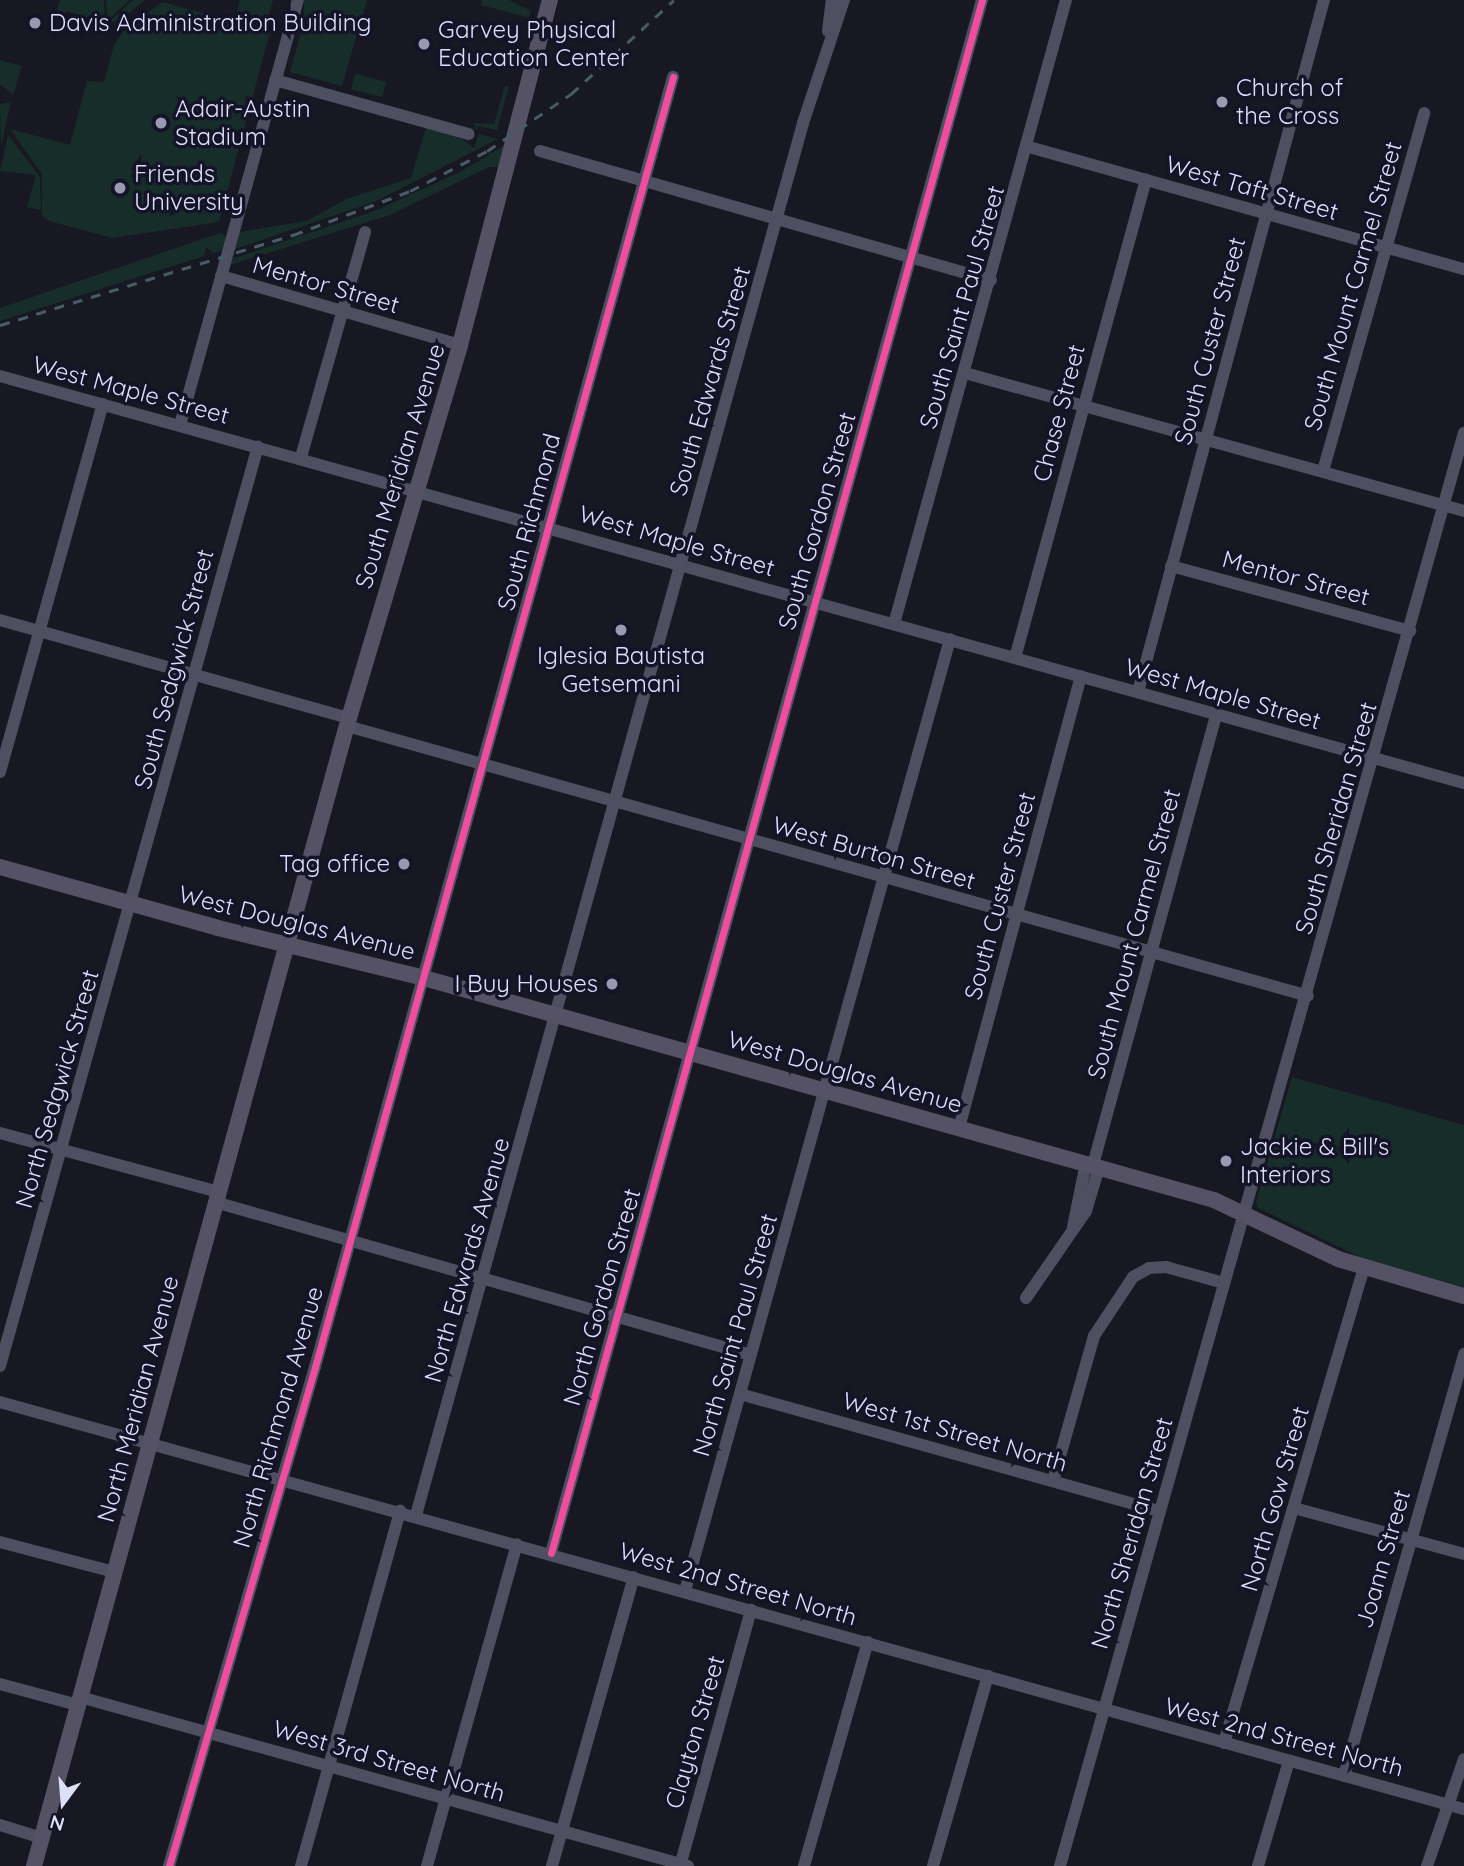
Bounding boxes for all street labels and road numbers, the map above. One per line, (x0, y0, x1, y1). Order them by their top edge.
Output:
street label: South Mount Carmel Street (1298, 138, 1408, 434)
street label: West Taft Street (1162, 150, 1342, 226)
street label: South Saint Paul Street (913, 182, 1011, 432)
street label: South Custer Street (1168, 234, 1252, 448)
street label: Mentor Street (249, 250, 403, 320)
street label: South Edwards Street (663, 263, 757, 499)
street label: South Meridian Avenue (349, 340, 451, 592)
street label: Chase Street (1027, 341, 1091, 485)
street label: West Maple Street (30, 350, 232, 430)
street label: South Gordon Street (772, 409, 862, 633)
street label: South Richmond (492, 430, 566, 614)
street label: West Maple Street (576, 499, 778, 583)
street label: Mentor Street (1219, 545, 1373, 611)
street label: South Sedgwick Street (128, 546, 220, 792)
street label: West Maple Street (1122, 652, 1324, 736)
street label: South Sheridan Street (1289, 699, 1383, 937)
street label: South Mount Carmel Street (1081, 786, 1187, 1082)
street label: South Custer Street (958, 789, 1042, 1003)
street label: West Burton Street (769, 810, 979, 896)
street label: West Douglas Avenue (176, 880, 418, 966)
street label: North Sedgwick Street (9, 966, 105, 1212)
street label: West Douglas Avenue (724, 1025, 966, 1119)
street label: North Edwards Avenue (418, 1134, 516, 1386)
street label: North Gordon Street (557, 1185, 647, 1409)
street label: North Saint Paul Street (687, 1210, 783, 1460)
street label: North Meridian Avenue (91, 1273, 185, 1525)
street label: North Richmond Avenue (227, 1283, 329, 1551)
street label: West 1st Street North (839, 1386, 1071, 1478)
street label: North Gow Street (1235, 1403, 1315, 1595)
street label: North Sheridan Street (1085, 1414, 1179, 1652)
street label: Joann Street (1349, 1486, 1417, 1632)
street label: West 2nd Street North (616, 1536, 860, 1632)
street label: Clayton Street (659, 1652, 731, 1812)
street label: West 2nd Street North (1162, 1691, 1406, 1783)
street label: West 3rd Street North (270, 1714, 508, 1808)

